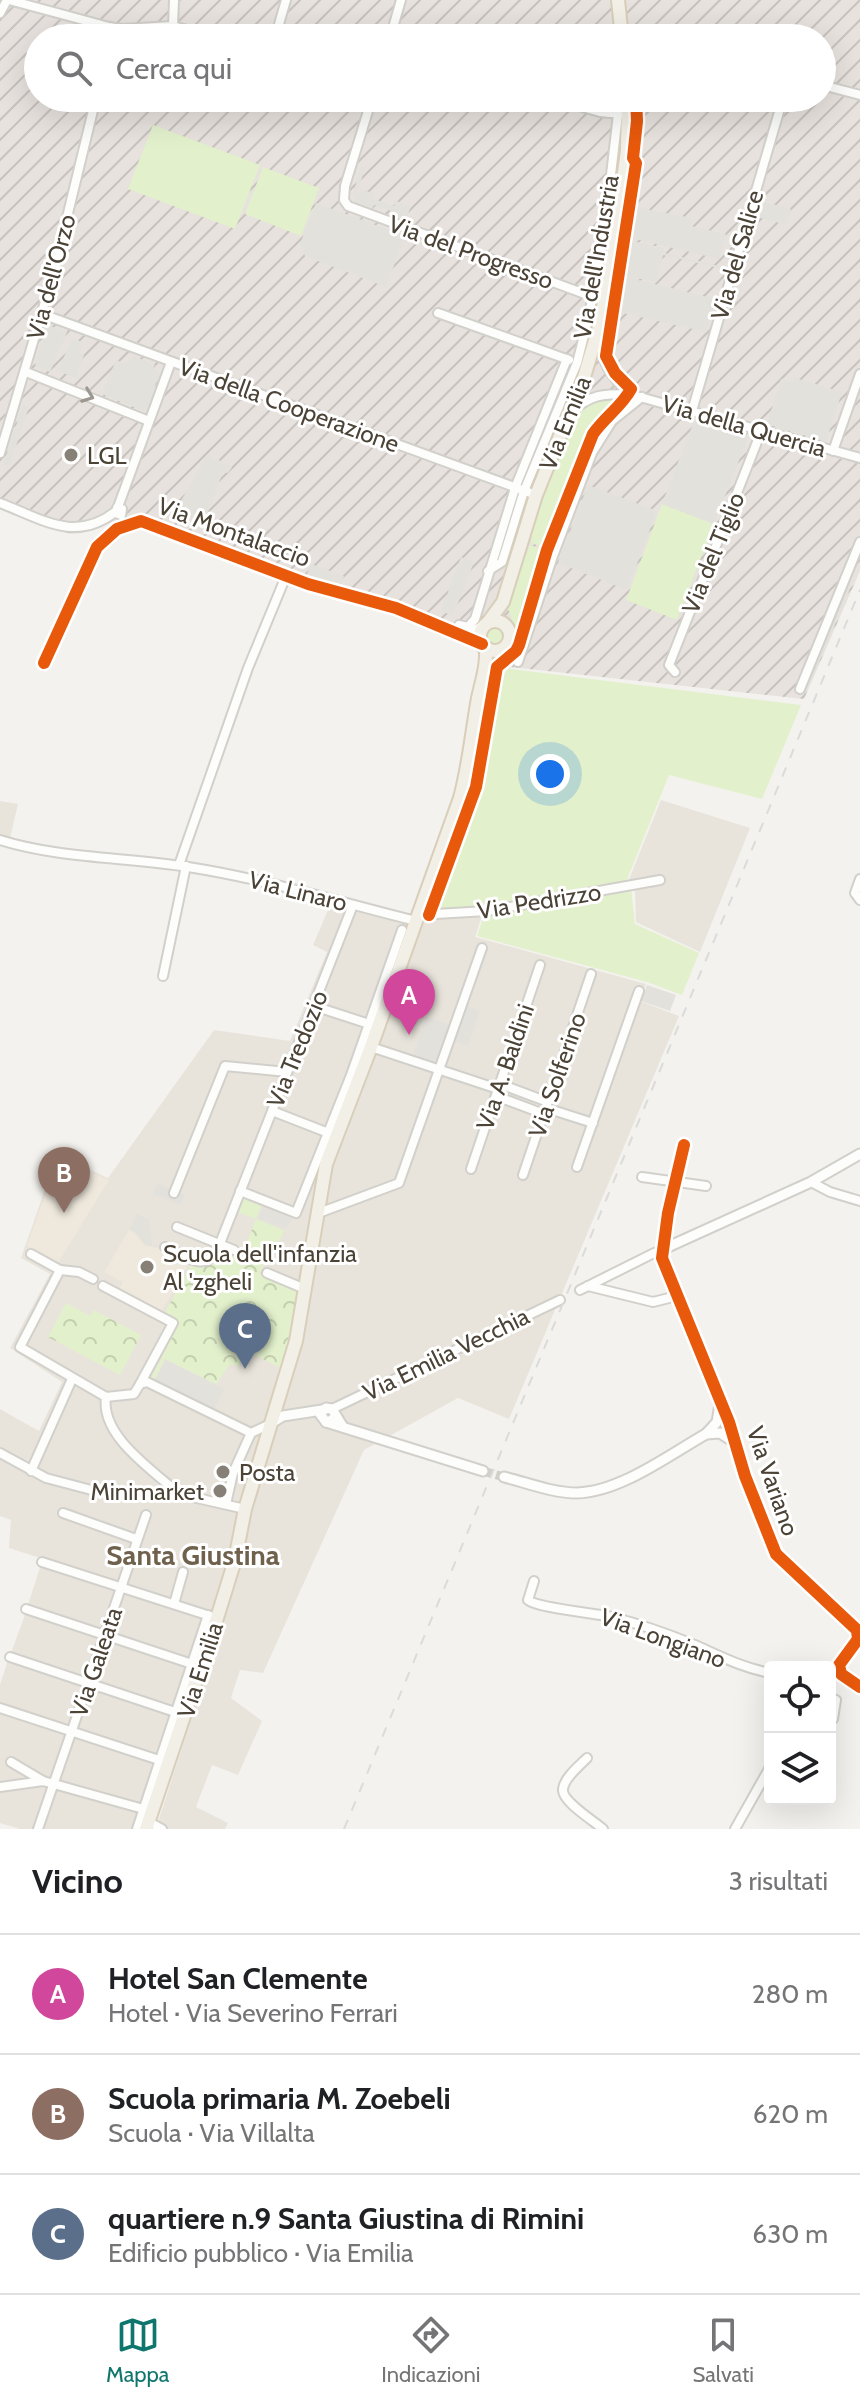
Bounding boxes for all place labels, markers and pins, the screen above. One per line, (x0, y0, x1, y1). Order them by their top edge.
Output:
place label: LGL (87, 441, 127, 470)
marker: LGL (62, 446, 80, 464)
pin: A (383, 969, 435, 1035)
pin: B (38, 1147, 90, 1213)
place label: Scuola dell'infanzia Al 'zgheli (163, 1239, 357, 1296)
marker: Scuola dell'infanzia Al 'zgheli (138, 1258, 156, 1276)
pin: C (219, 1303, 271, 1369)
place label: Posta (239, 1458, 296, 1487)
marker: Posta (214, 1463, 232, 1481)
place label: Minimarket (90, 1477, 204, 1506)
marker: Minimarket (211, 1482, 229, 1500)

